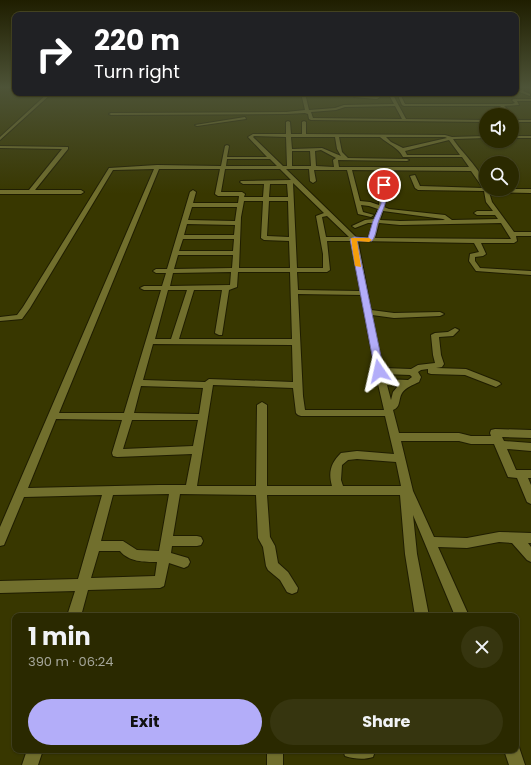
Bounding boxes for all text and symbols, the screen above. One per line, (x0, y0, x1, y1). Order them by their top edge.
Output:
text: 220 m (94, 21, 180, 60)
icon: right (28, 28, 80, 80)
text: Turn right (94, 59, 180, 84)
map controls (479, 108, 519, 196)
button: sound (479, 108, 519, 148)
button: search (479, 156, 519, 196)
pin (367, 168, 401, 202)
icon: arrive (373, 174, 395, 196)
position arrow (358, 350, 400, 392)
text: 1 min (28, 620, 91, 653)
button: close (461, 626, 503, 668)
text: 390 m · 06:24 (28, 652, 113, 671)
button: Exit (28, 699, 262, 745)
button: Share (270, 699, 503, 745)

